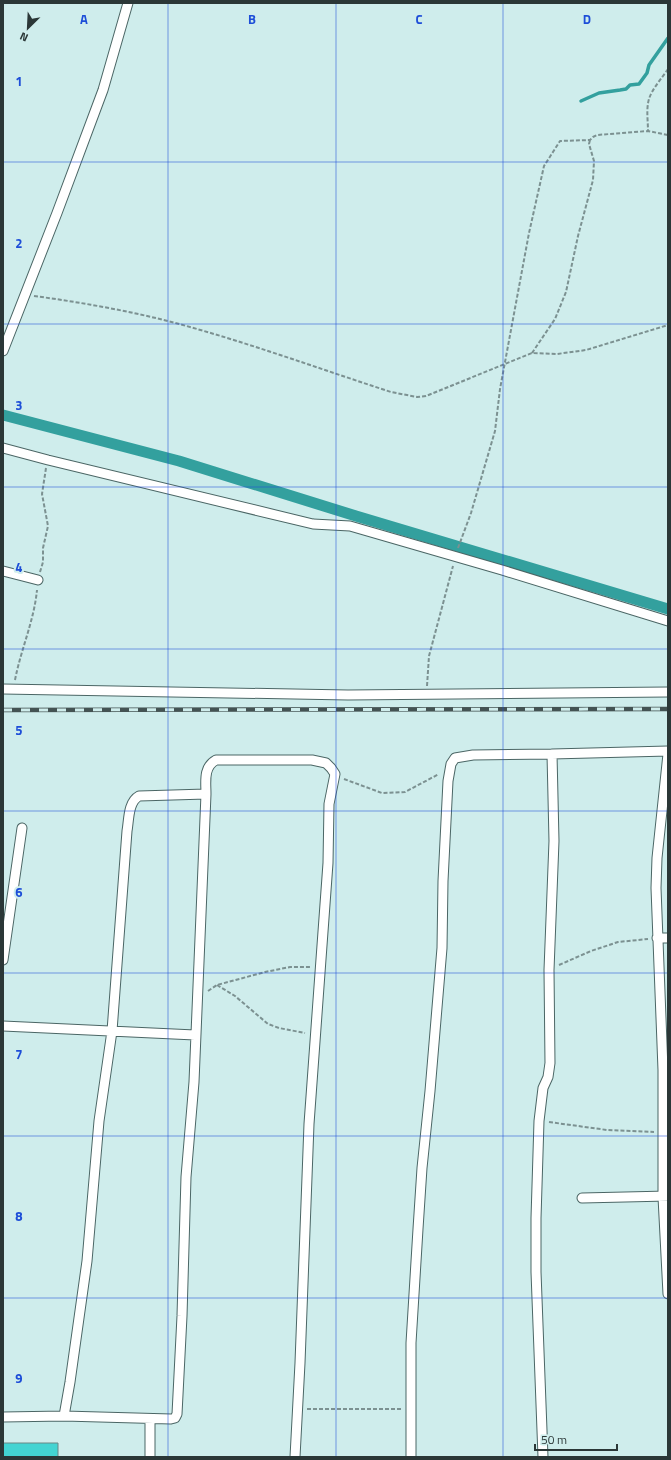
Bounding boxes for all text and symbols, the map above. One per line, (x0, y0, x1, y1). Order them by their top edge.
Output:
north arrow (8, 8, 48, 48)
text: A (80, 9, 88, 29)
text: B (248, 9, 256, 29)
text: C (415, 9, 423, 29)
text: D (583, 9, 591, 29)
text: N (17, 28, 31, 46)
text: 1 (15, 71, 23, 91)
text: 2 (15, 233, 23, 253)
text: 3 (15, 395, 23, 415)
text: 4 (15, 557, 23, 577)
text: 5 (15, 720, 23, 740)
text: 6 (15, 882, 23, 902)
text: 7 (15, 1044, 23, 1064)
text: 8 (15, 1206, 23, 1226)
text: 9 (15, 1368, 23, 1388)
scale bar (535, 1426, 617, 1452)
text: 50 m (541, 1430, 567, 1449)

